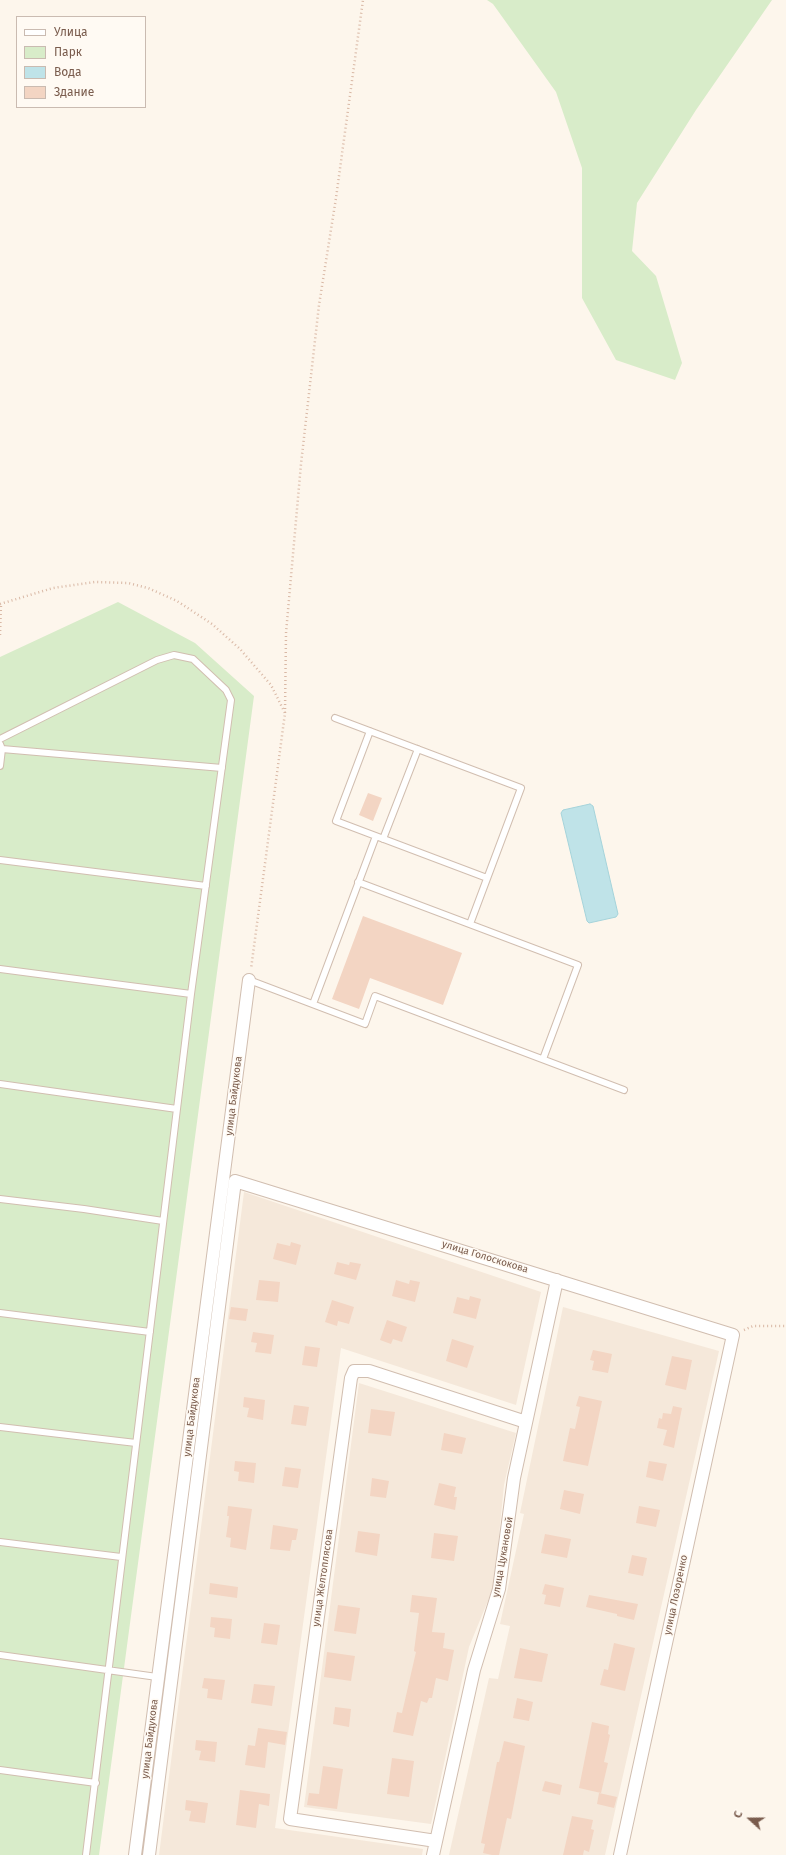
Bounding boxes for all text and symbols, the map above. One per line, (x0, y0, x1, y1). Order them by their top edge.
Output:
legend (16, 16, 146, 108)
text: Улица (54, 25, 88, 39)
text: Парк (54, 45, 82, 59)
text: Вода (54, 65, 81, 79)
text: Здание (54, 85, 94, 99)
street label: улица Байдукова (223, 1055, 245, 1137)
street label: улица Голоскокова (440, 1238, 530, 1276)
street label: улица Байдукова (181, 1376, 203, 1458)
street label: улица Цукановой (490, 1516, 516, 1598)
street label: улица Желтоплясова (310, 1528, 336, 1628)
street label: улица Лозоренко (662, 1554, 690, 1636)
street label: улица Байдукова (139, 1698, 161, 1780)
north arrow (730, 1799, 770, 1839)
text: С (731, 1809, 746, 1820)

